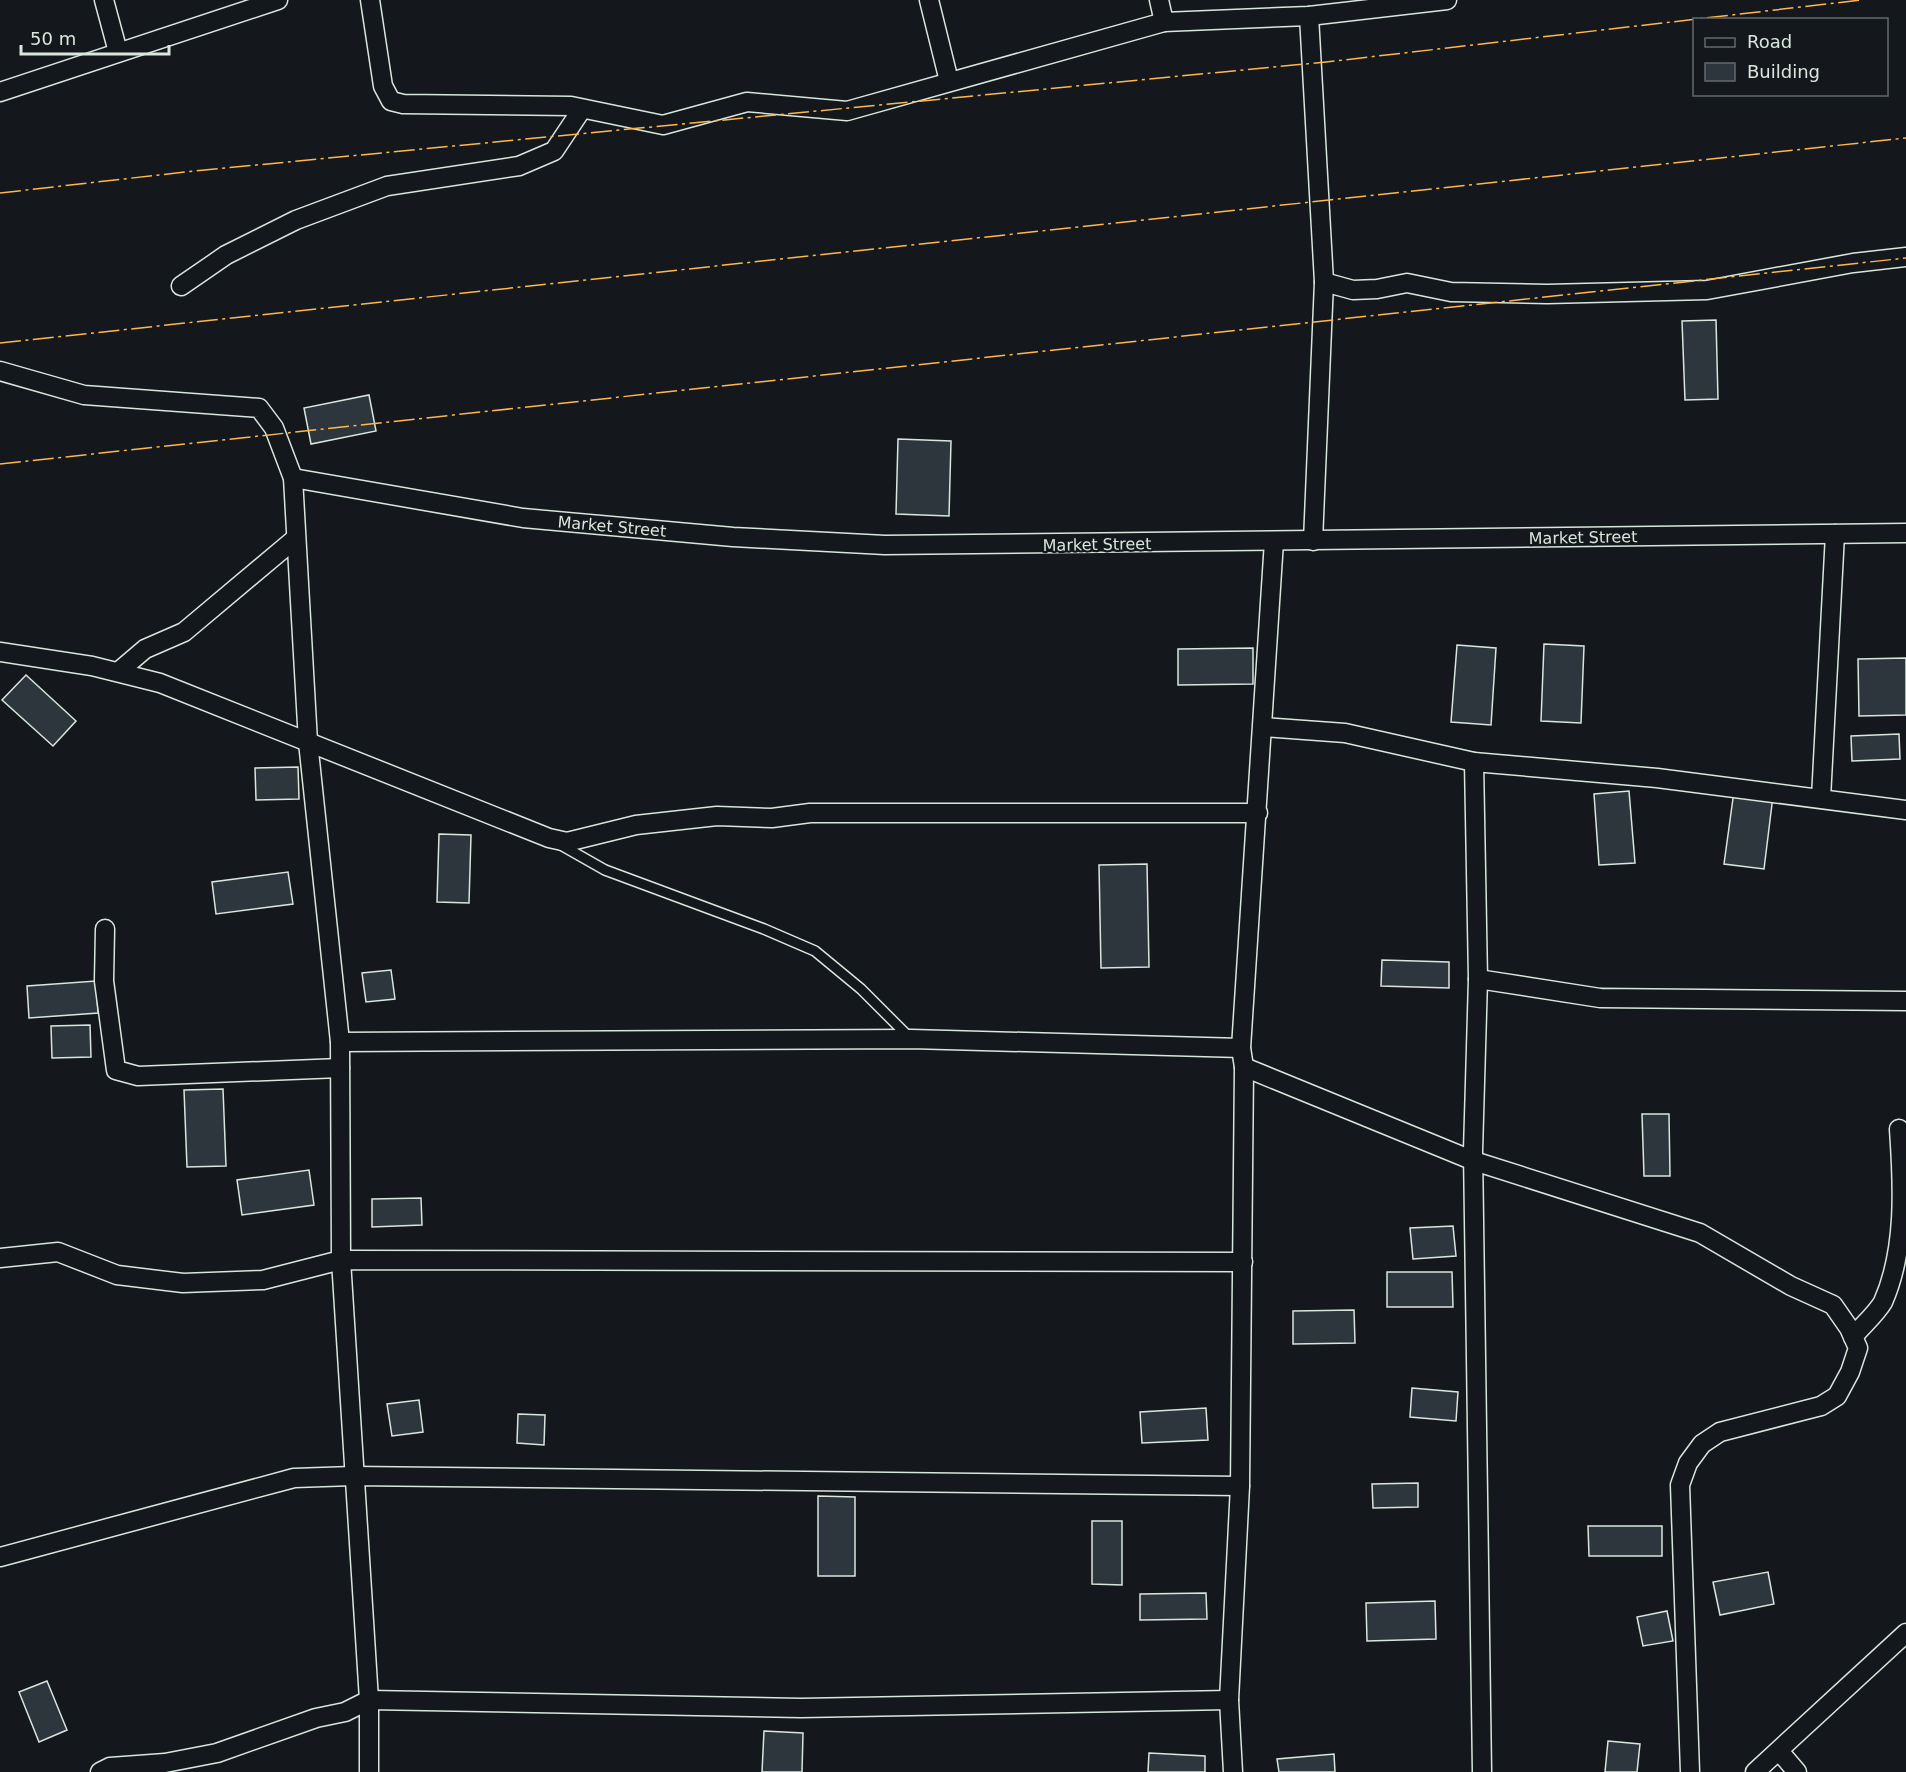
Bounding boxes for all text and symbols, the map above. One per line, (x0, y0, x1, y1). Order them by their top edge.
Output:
scale bar (21, 18, 170, 56)
legend (1693, 18, 1888, 96)
text: 50 m (30, 28, 76, 49)
text: Road (1747, 31, 1792, 52)
text: Building (1747, 61, 1820, 82)
street label: Market Street (557, 512, 667, 541)
street label: Market Street (1528, 527, 1638, 548)
street label: Market Street (1042, 534, 1152, 555)

